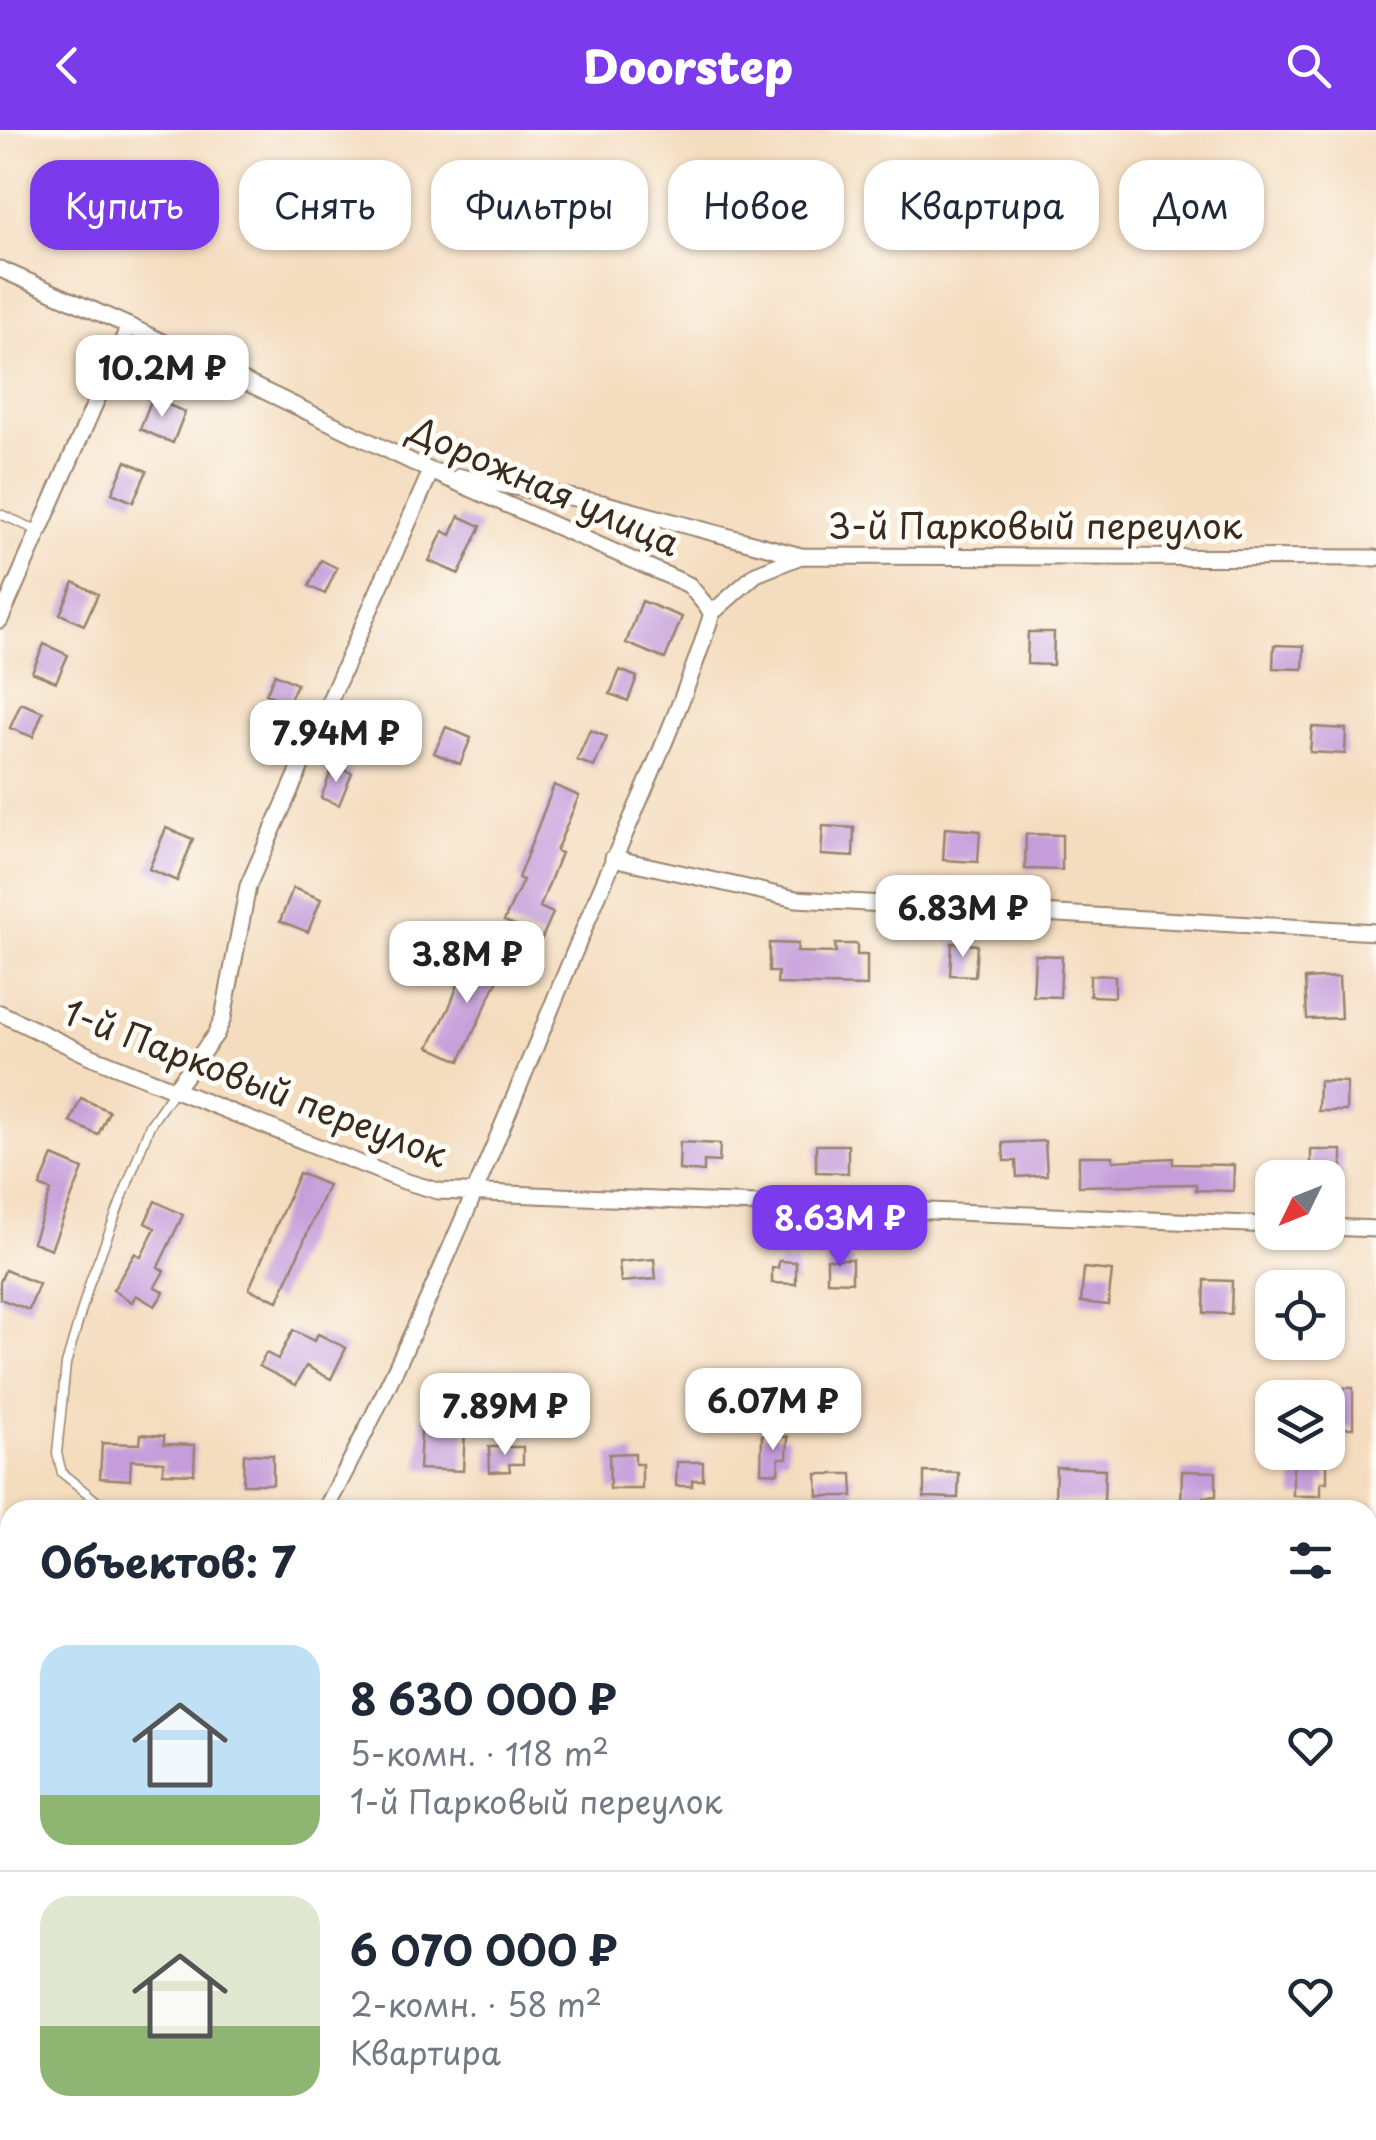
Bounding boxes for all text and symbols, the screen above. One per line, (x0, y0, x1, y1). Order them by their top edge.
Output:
text: Doorstep (583, 31, 793, 99)
icon: back (40, 38, 95, 93)
icon: search (1281, 38, 1336, 93)
chip: Купить (30, 160, 219, 250)
chip: Снять (239, 160, 411, 250)
chip: Фильтры (431, 160, 648, 250)
chip: Новое (668, 160, 844, 250)
chip: Квартира (864, 160, 1099, 250)
chip: Дом (1119, 160, 1264, 250)
pin: 10.2M ₽ (70, 335, 254, 420)
text: 10.2M ₽ (98, 343, 226, 391)
street label: Дорожная улица (400, 401, 689, 568)
street label: 3-й Парковый переулок (828, 498, 1243, 551)
pin: 7.94M ₽ (244, 700, 428, 785)
text: 7.94M ₽ (272, 708, 400, 756)
pin: 6.83M ₽ (871, 875, 1055, 960)
text: 6.83M ₽ (898, 883, 1028, 931)
pin: 3.8M ₽ (386, 921, 548, 1006)
text: 3.8M ₽ (411, 929, 523, 977)
street label: 1-й Парковый переулок (56, 984, 456, 1179)
north arrow (1255, 1160, 1345, 1250)
map controls (1255, 1160, 1345, 1470)
pin: 8.63M ₽ (748, 1185, 932, 1270)
text: 8.63M ₽ (774, 1193, 906, 1241)
button: locate (1255, 1270, 1345, 1360)
pin: 6.07M ₽ (681, 1368, 865, 1453)
pin: 7.89M ₽ (413, 1373, 597, 1458)
text: 6.07M ₽ (707, 1376, 839, 1424)
button: layers (1255, 1380, 1345, 1470)
text: 7.89M ₽ (442, 1381, 568, 1429)
text: Объектов: 7 (40, 1529, 296, 1592)
icon: filters (1283, 1533, 1338, 1588)
text: 8 630 000 ₽ (350, 1666, 617, 1729)
icon: home (120, 1685, 240, 1805)
icon: heart (1283, 1718, 1338, 1773)
text: 5-комн. · 118 m² (350, 1729, 609, 1777)
text: 1-й Парковый переулок (350, 1777, 722, 1825)
text: 6 070 000 ₽ (350, 1917, 617, 1980)
icon: home (120, 1936, 240, 2056)
icon: heart (1283, 1969, 1338, 2024)
text: 2-комн. · 58 m² (350, 1980, 602, 2028)
text: Квартира (350, 2028, 501, 2076)

